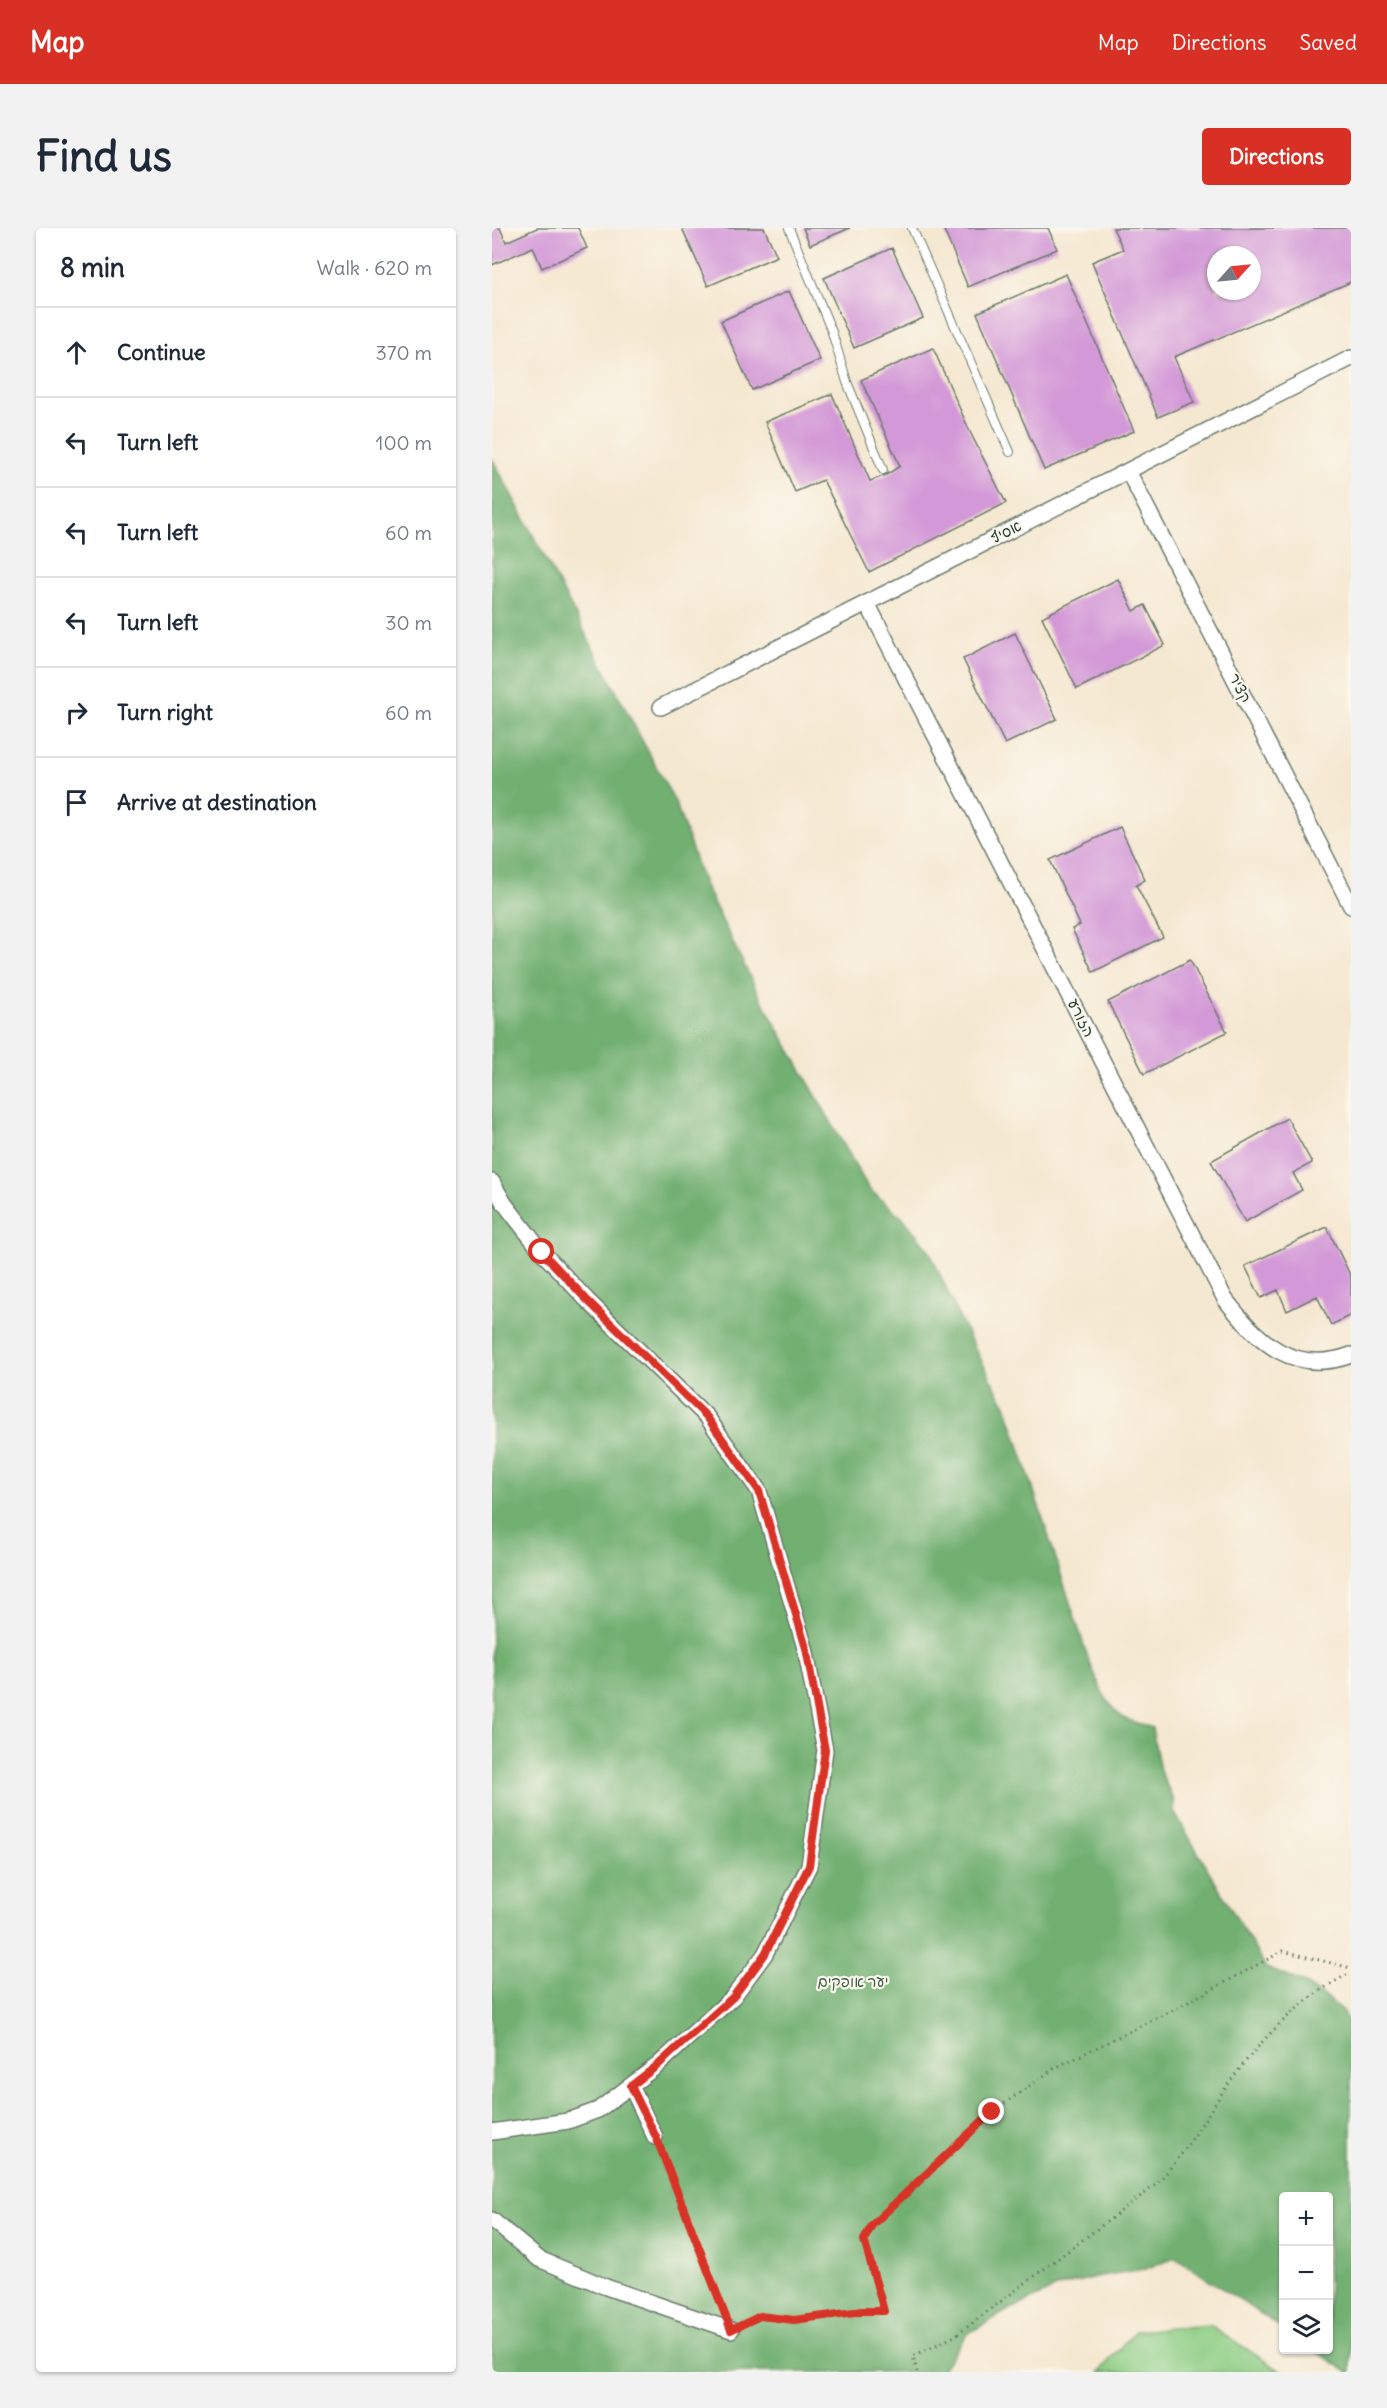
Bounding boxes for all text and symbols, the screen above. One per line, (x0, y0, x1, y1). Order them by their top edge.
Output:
text: Map (30, 24, 84, 60)
text: Map (1098, 29, 1139, 56)
text: Directions (1172, 29, 1266, 56)
text: Saved (1299, 29, 1357, 56)
button: Directions (1202, 128, 1351, 185)
text: Find us (36, 130, 172, 182)
north arrow (1207, 246, 1261, 300)
text: 8 min (60, 251, 125, 284)
text: Walk · 620 m (316, 255, 432, 280)
icon: ahead (60, 336, 93, 369)
text: Continue (117, 338, 206, 366)
text: 370 m (375, 340, 432, 365)
icon: left (60, 426, 93, 459)
text: Turn left (117, 428, 198, 456)
text: 100 m (375, 430, 432, 455)
icon: left (60, 516, 93, 549)
street label: אסיף (987, 516, 1025, 547)
text: Turn left (117, 518, 198, 546)
text: 60 m (385, 520, 432, 545)
icon: left (60, 606, 93, 639)
text: Turn left (117, 608, 198, 636)
text: 30 m (385, 610, 432, 635)
street label: קציר (1224, 670, 1256, 706)
icon: right (60, 696, 93, 729)
text: Turn right (117, 698, 213, 726)
text: 60 m (385, 700, 432, 725)
icon: arrive (60, 786, 93, 819)
text: Arrive at destination (117, 788, 317, 816)
street label: הזורע (1064, 996, 1099, 1040)
route start (528, 1238, 554, 1264)
park label: יער אופקים (818, 1972, 888, 1991)
route end (978, 2098, 1004, 2124)
map controls (1279, 2192, 1333, 2354)
button: + (1279, 2192, 1333, 2246)
button: − (1279, 2246, 1333, 2300)
button: layers (1279, 2300, 1333, 2354)

